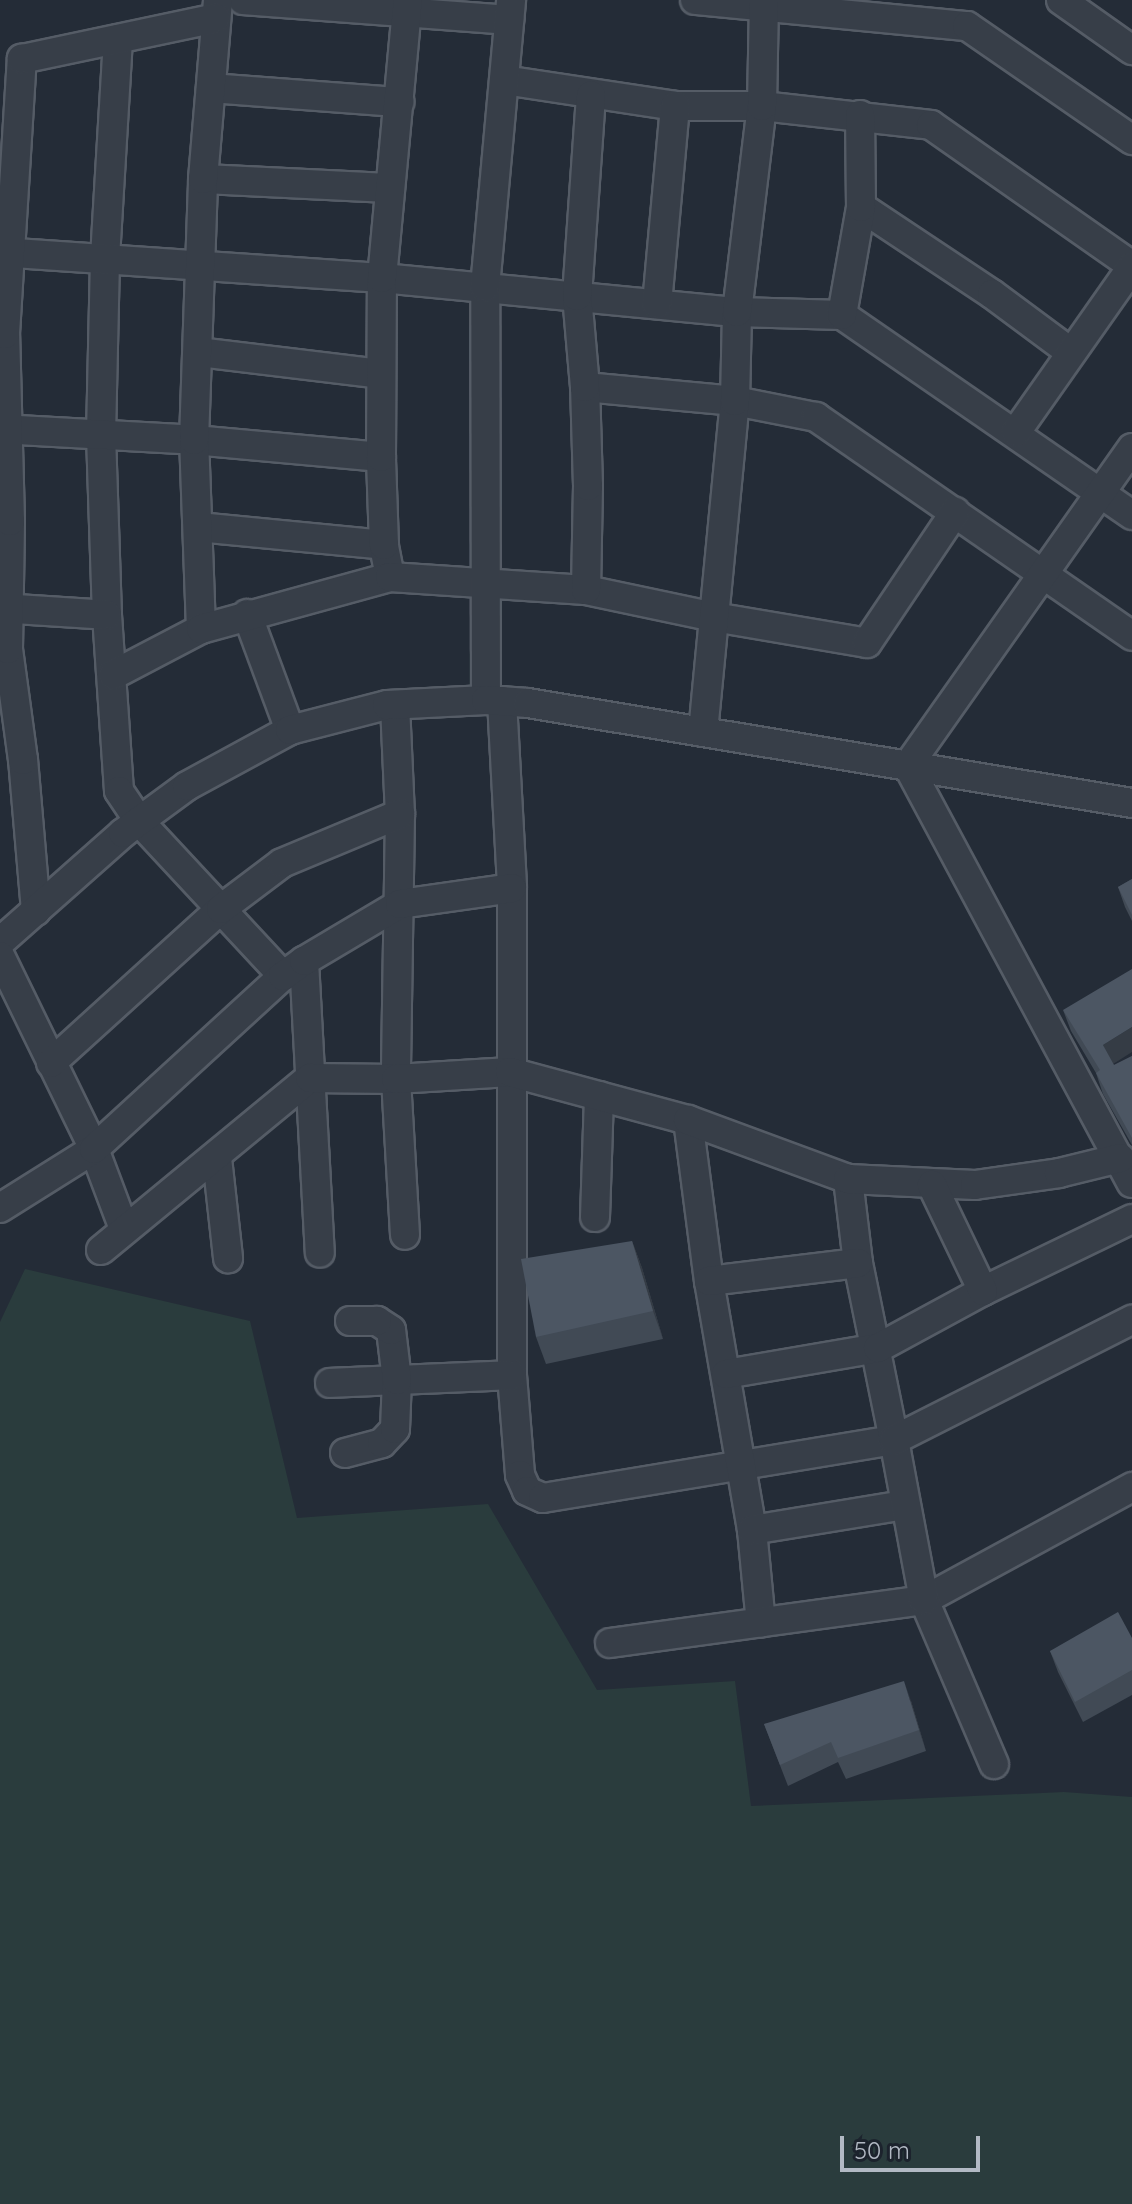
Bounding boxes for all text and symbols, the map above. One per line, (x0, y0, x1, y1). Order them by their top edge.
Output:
scale bar (844, 2120, 984, 2170)
text: 50 m (854, 2135, 910, 2165)

